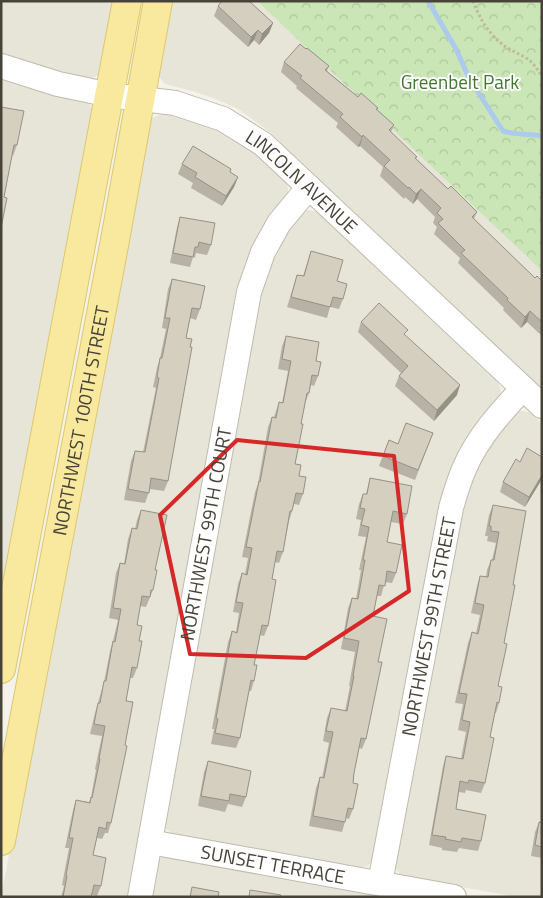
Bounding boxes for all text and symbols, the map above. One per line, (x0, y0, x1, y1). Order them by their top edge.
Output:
park label: Greenbelt Park (401, 67, 519, 96)
street label: LINCOLN AVENUE (240, 122, 365, 240)
street label: NORTHWEST 100TH STREET (44, 303, 116, 538)
street label: NORTHWEST 99TH COURT (171, 425, 238, 643)
street label: NORTHWEST 99TH STREET (393, 514, 463, 739)
street label: SUNSET TERRACE (199, 836, 348, 891)

